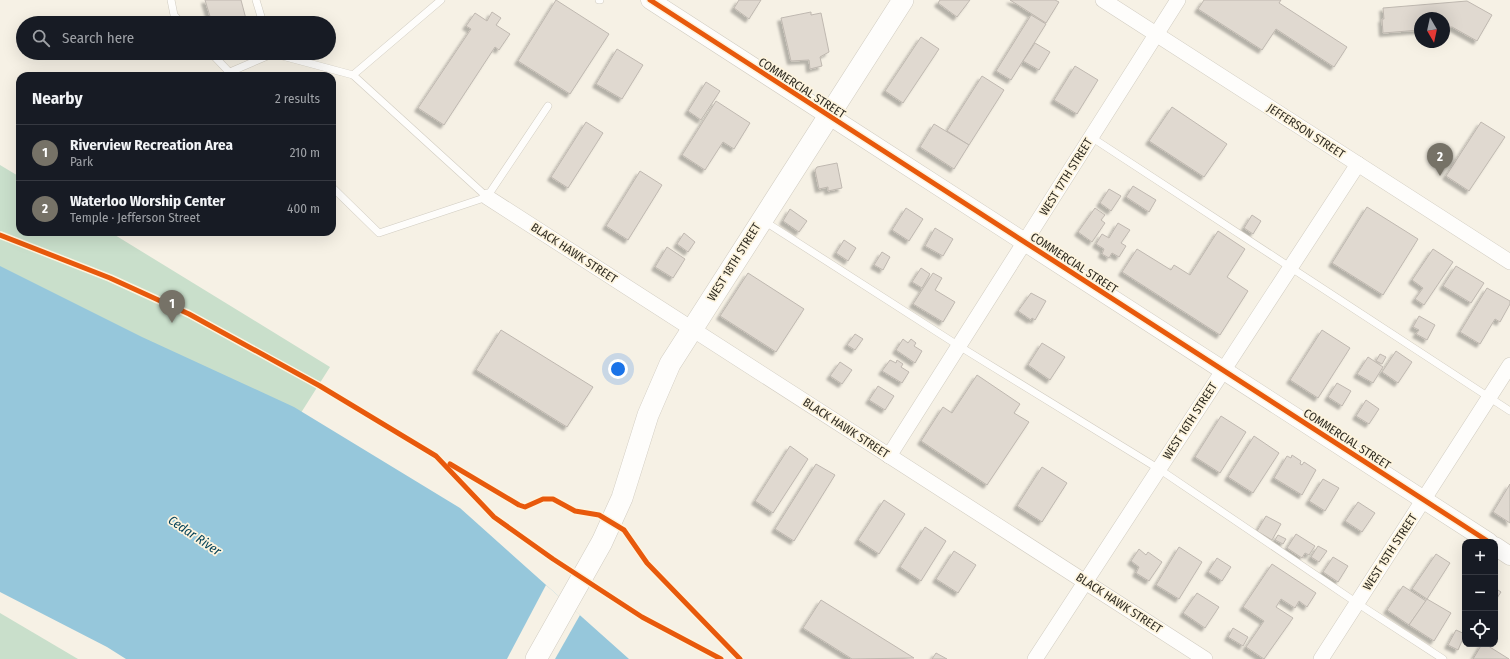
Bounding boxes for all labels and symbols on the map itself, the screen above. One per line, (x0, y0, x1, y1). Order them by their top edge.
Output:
north arrow (1414, 12, 1450, 48)
street label: COMMERCIAL STREET (756, 55, 848, 122)
street label: JEFFERSON STREET (1265, 101, 1348, 162)
street label: WEST 17TH STREET (1037, 135, 1096, 218)
pin: 2 (1427, 143, 1453, 176)
street label: BLACK HAWK STREET (528, 220, 620, 286)
street label: WEST 18TH STREET (704, 220, 764, 304)
street label: COMMERCIAL STREET (1028, 230, 1120, 297)
pin: 1 (159, 290, 185, 323)
your location (608, 359, 628, 379)
street label: WEST 16TH STREET (1160, 380, 1220, 462)
street label: BLACK HAWK STREET (800, 395, 892, 461)
street label: COMMERCIAL STREET (1301, 406, 1393, 473)
street label: WEST 15TH STREET (1360, 511, 1420, 593)
water label: Cedar River (166, 512, 224, 559)
street label: BLACK HAWK STREET (1073, 570, 1165, 636)

